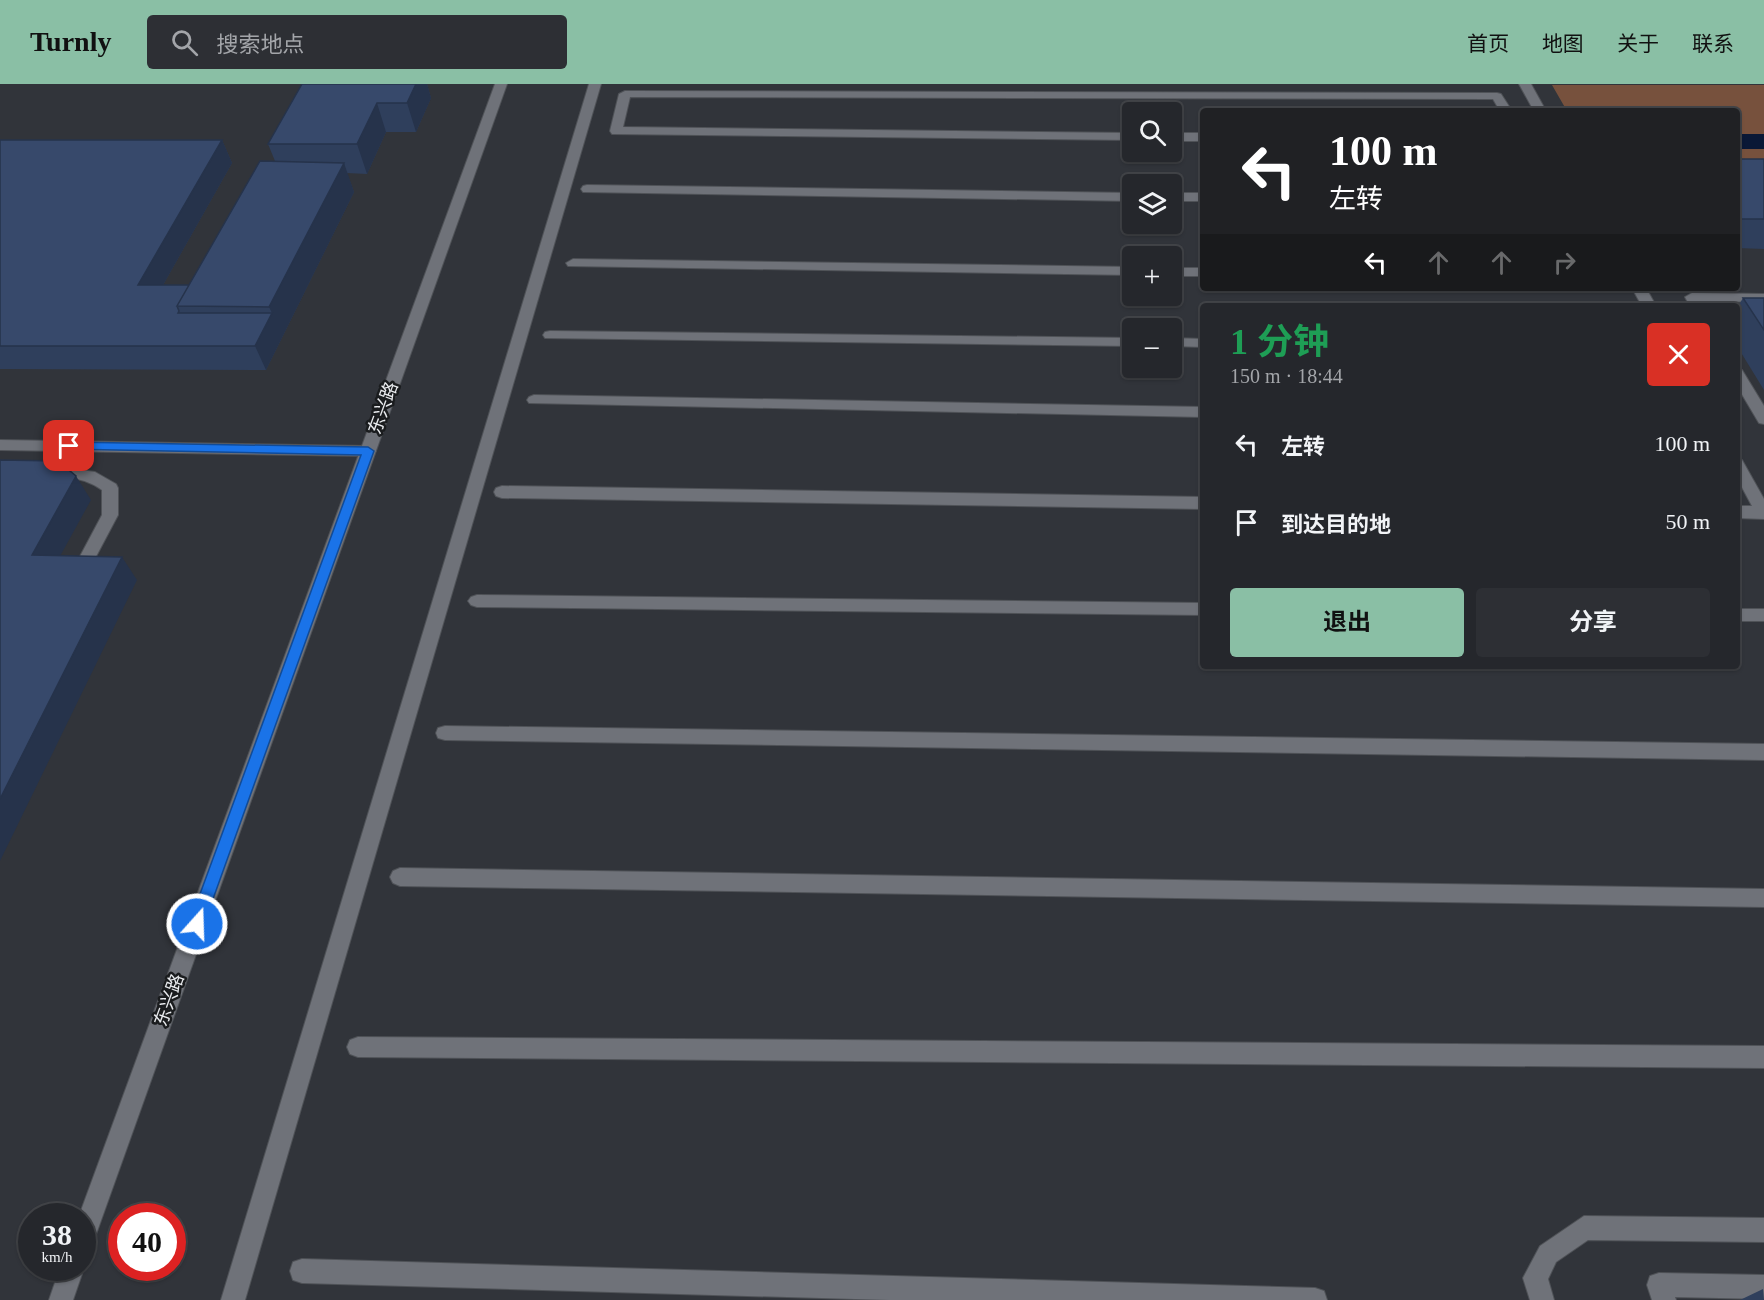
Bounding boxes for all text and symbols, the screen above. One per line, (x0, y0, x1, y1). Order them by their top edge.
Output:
search box (147, 15, 567, 69)
text: Turnly (30, 26, 111, 57)
icon: search (168, 26, 201, 59)
text: 搜索地点 (216, 32, 304, 57)
text: 首页 (1467, 32, 1509, 56)
text: 地图 (1542, 32, 1584, 56)
text: 关于 (1617, 32, 1659, 56)
text: 联系 (1692, 32, 1734, 56)
map controls (1122, 102, 1182, 378)
button: search (1122, 102, 1182, 162)
text: 100 m (1329, 128, 1438, 174)
icon: left (1230, 132, 1308, 210)
button: layers (1122, 174, 1182, 234)
text: 左转 (1329, 184, 1383, 214)
button: + (1122, 246, 1182, 306)
icon: left (1359, 246, 1392, 279)
icon: ahead (1422, 246, 1455, 279)
icon: ahead (1485, 246, 1518, 279)
icon: right (1548, 246, 1581, 279)
button: − (1122, 318, 1182, 378)
text: 1 分钟 (1230, 322, 1329, 362)
button: close (1647, 323, 1710, 386)
text: 150 m · 18:44 (1230, 365, 1343, 387)
street label: 东兴路 (364, 379, 402, 437)
pin (43, 420, 94, 471)
icon: left (1230, 428, 1263, 461)
icon: arrive (52, 429, 85, 462)
text: 100 m (1654, 431, 1710, 456)
text: 左转 (1281, 434, 1325, 459)
icon: arrive (1230, 506, 1263, 539)
text: 50 m (1665, 509, 1710, 534)
text: 到达目的地 (1281, 512, 1391, 537)
button: 退出 (1230, 588, 1464, 657)
button: 分享 (1476, 588, 1710, 657)
position arrow (165, 892, 229, 956)
street label: 东兴路 (150, 971, 188, 1029)
speed limit sign: 40 (108, 1203, 186, 1281)
text: 38 (42, 1218, 72, 1251)
text: km/h (42, 1249, 72, 1265)

